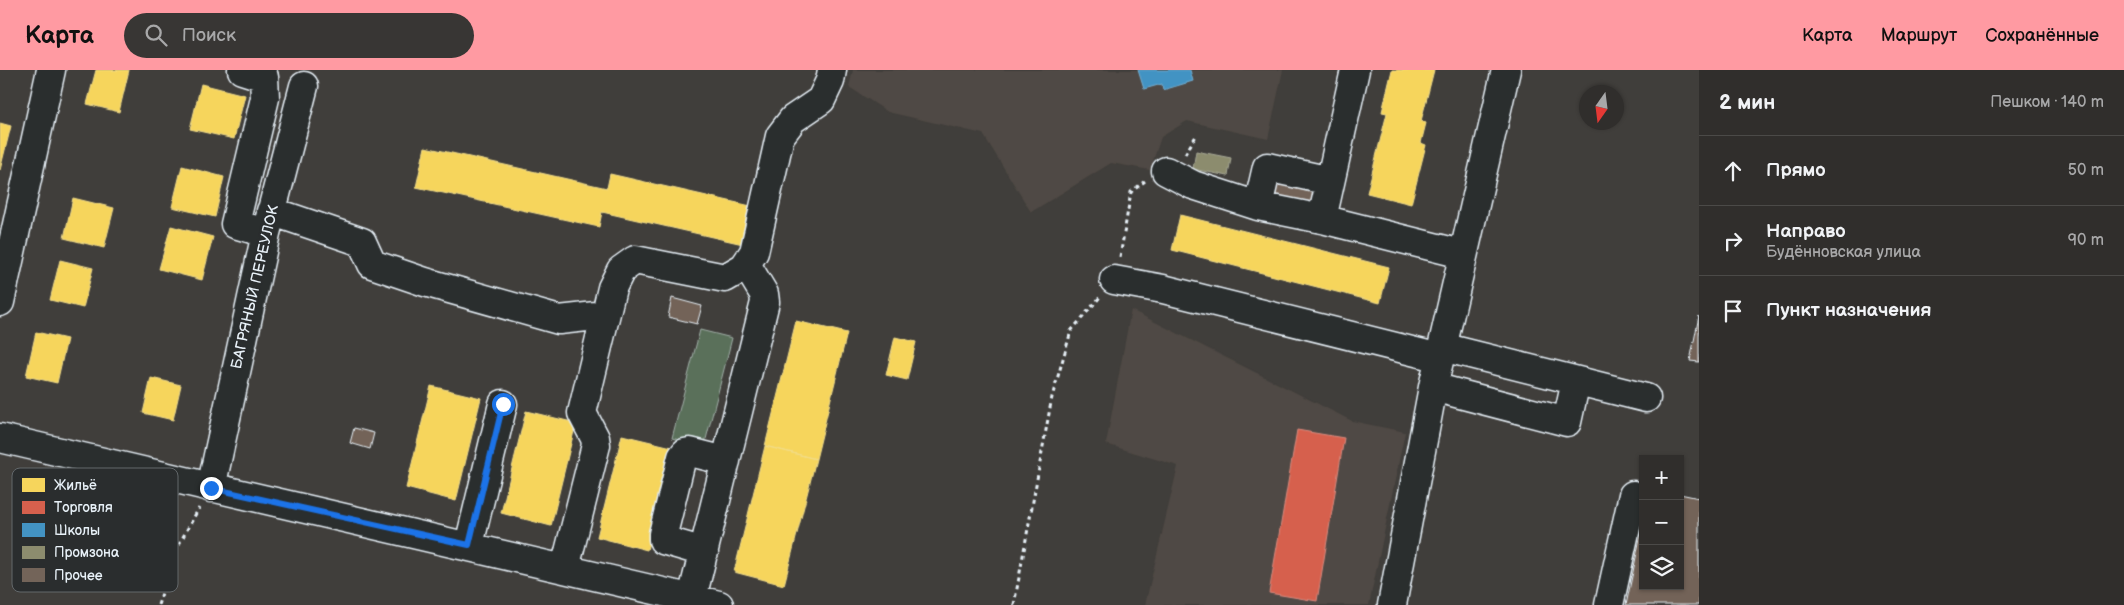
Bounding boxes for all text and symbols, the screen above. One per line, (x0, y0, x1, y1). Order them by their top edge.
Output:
search box (124, 13, 474, 58)
text: Карта (25, 21, 94, 50)
icon: search (142, 21, 170, 49)
text: Поиск (182, 24, 236, 47)
text: Карта (1802, 25, 1853, 46)
text: Маршрут (1881, 25, 1957, 46)
text: Сохранённые (1985, 25, 2099, 46)
north arrow (1579, 85, 1624, 130)
text: 2 мин (1719, 90, 1775, 115)
text: Пешком · 140 m (1990, 93, 2104, 112)
icon: ahead (1719, 157, 1747, 185)
text: Прямо (1766, 159, 1826, 182)
text: 50 m (2068, 161, 2104, 180)
street label: БАГРЯНЫЙ ПЕРЕУЛОК (227, 203, 283, 371)
text: Направо (1766, 220, 1846, 243)
icon: right (1719, 227, 1747, 255)
text: 90 m (2068, 231, 2104, 250)
text: Будённовская улица (1766, 243, 1921, 262)
icon: arrive (1719, 297, 1747, 325)
text: Пункт назначения (1766, 299, 1931, 322)
route start (492, 393, 515, 416)
map controls (1639, 455, 1684, 590)
button: + (1639, 455, 1684, 500)
legend (12, 468, 178, 592)
text: Жильё (54, 477, 97, 494)
route end (200, 477, 223, 500)
text: Торговля (54, 499, 113, 516)
button: − (1639, 500, 1684, 545)
text: Школы (54, 522, 100, 539)
text: Промзона (54, 544, 120, 561)
button: layers (1639, 545, 1684, 590)
text: Прочее (54, 567, 103, 584)

